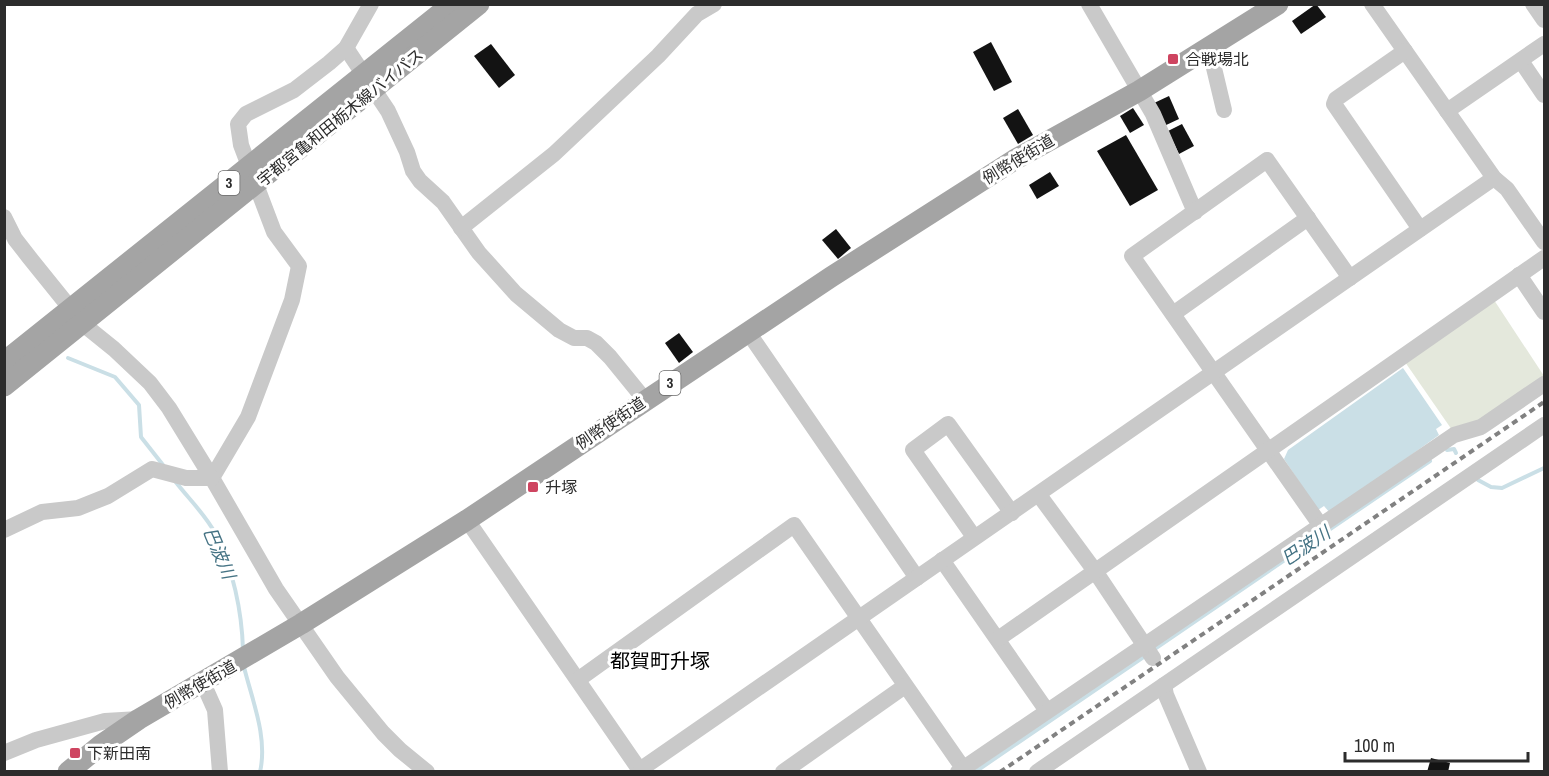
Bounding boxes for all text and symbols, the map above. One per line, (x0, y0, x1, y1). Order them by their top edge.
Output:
street label: 宇都宮亀和田栃木線バイパス (252, 43, 428, 191)
place label: 合戦場北 (1185, 48, 1249, 70)
marker: 合戦場北 (1166, 52, 1180, 66)
street label: 例幣使街道 (978, 129, 1058, 189)
road number: 3 (218, 171, 240, 195)
road number: 3 (660, 371, 680, 395)
street label: 例幣使街道 (571, 392, 649, 454)
place label: 升塚 (545, 476, 577, 498)
marker: 升塚 (526, 480, 540, 494)
water label: 巴波川 (1276, 519, 1337, 571)
water label: 巴波川 (197, 523, 242, 584)
district label: 都賀町升塚 (610, 647, 710, 674)
street label: 例幣使街道 (160, 654, 240, 714)
scale bar (1345, 725, 1528, 763)
text: 100 m (1354, 733, 1395, 758)
place label: 下新田南 (87, 742, 151, 764)
marker: 下新田南 (68, 746, 82, 760)

